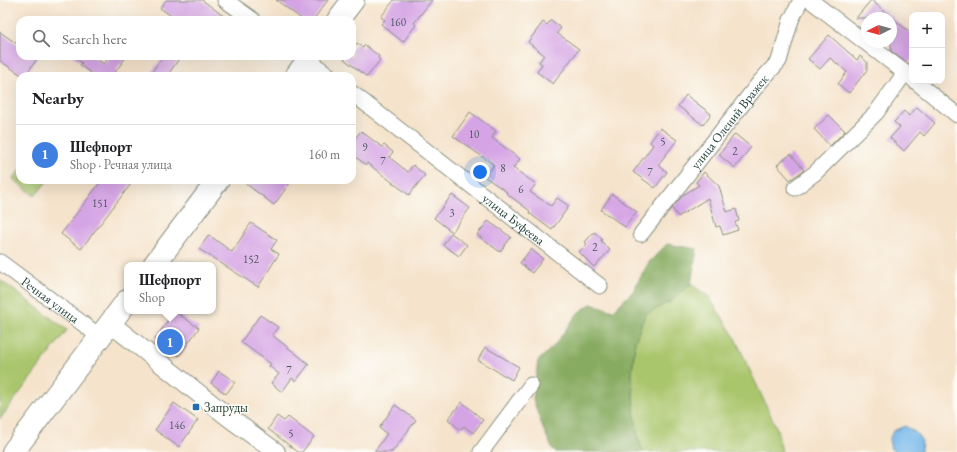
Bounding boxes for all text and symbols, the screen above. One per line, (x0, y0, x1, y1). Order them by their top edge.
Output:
north arrow (861, 12, 897, 48)
map controls (909, 12, 945, 84)
button: + (909, 12, 945, 48)
house number: 160 (390, 15, 406, 29)
search box (16, 16, 356, 60)
icon: search (30, 27, 52, 49)
text: Search here (62, 29, 127, 48)
button: − (909, 48, 945, 84)
street label: улица Олений Вражек (687, 70, 772, 172)
text: Nearby (32, 87, 84, 109)
house number: 10 (469, 127, 479, 141)
house number: 5 (660, 134, 666, 148)
text: Шефпорт (70, 137, 132, 156)
house number: 9 (362, 140, 368, 154)
house number: 2 (732, 144, 738, 158)
text: 1 (42, 146, 48, 163)
text: 160 m (309, 146, 340, 163)
house number: 7 (380, 154, 386, 168)
text: Shop · Речная улица (70, 156, 172, 173)
house number: 8 (500, 161, 506, 175)
your location (470, 162, 490, 182)
house number: 7 (647, 165, 653, 179)
house number: 6 (518, 182, 524, 196)
street label: улица Буфеева (479, 189, 549, 249)
house number: 151 (92, 196, 108, 210)
house number: 3 (449, 206, 455, 220)
house number: 2 (592, 240, 598, 254)
house number: 152 (243, 252, 260, 266)
popup (124, 262, 216, 314)
text: Шефпорт (139, 270, 201, 289)
street label: Речная улица (18, 272, 84, 327)
text: Shop (139, 289, 165, 306)
pin: 1 (157, 327, 183, 357)
house number: 7 (286, 363, 292, 377)
place label: Запруды (204, 399, 248, 416)
marker: Запруды (191, 402, 201, 412)
house number: 146 (169, 418, 186, 432)
house number: 5 (288, 426, 294, 440)

